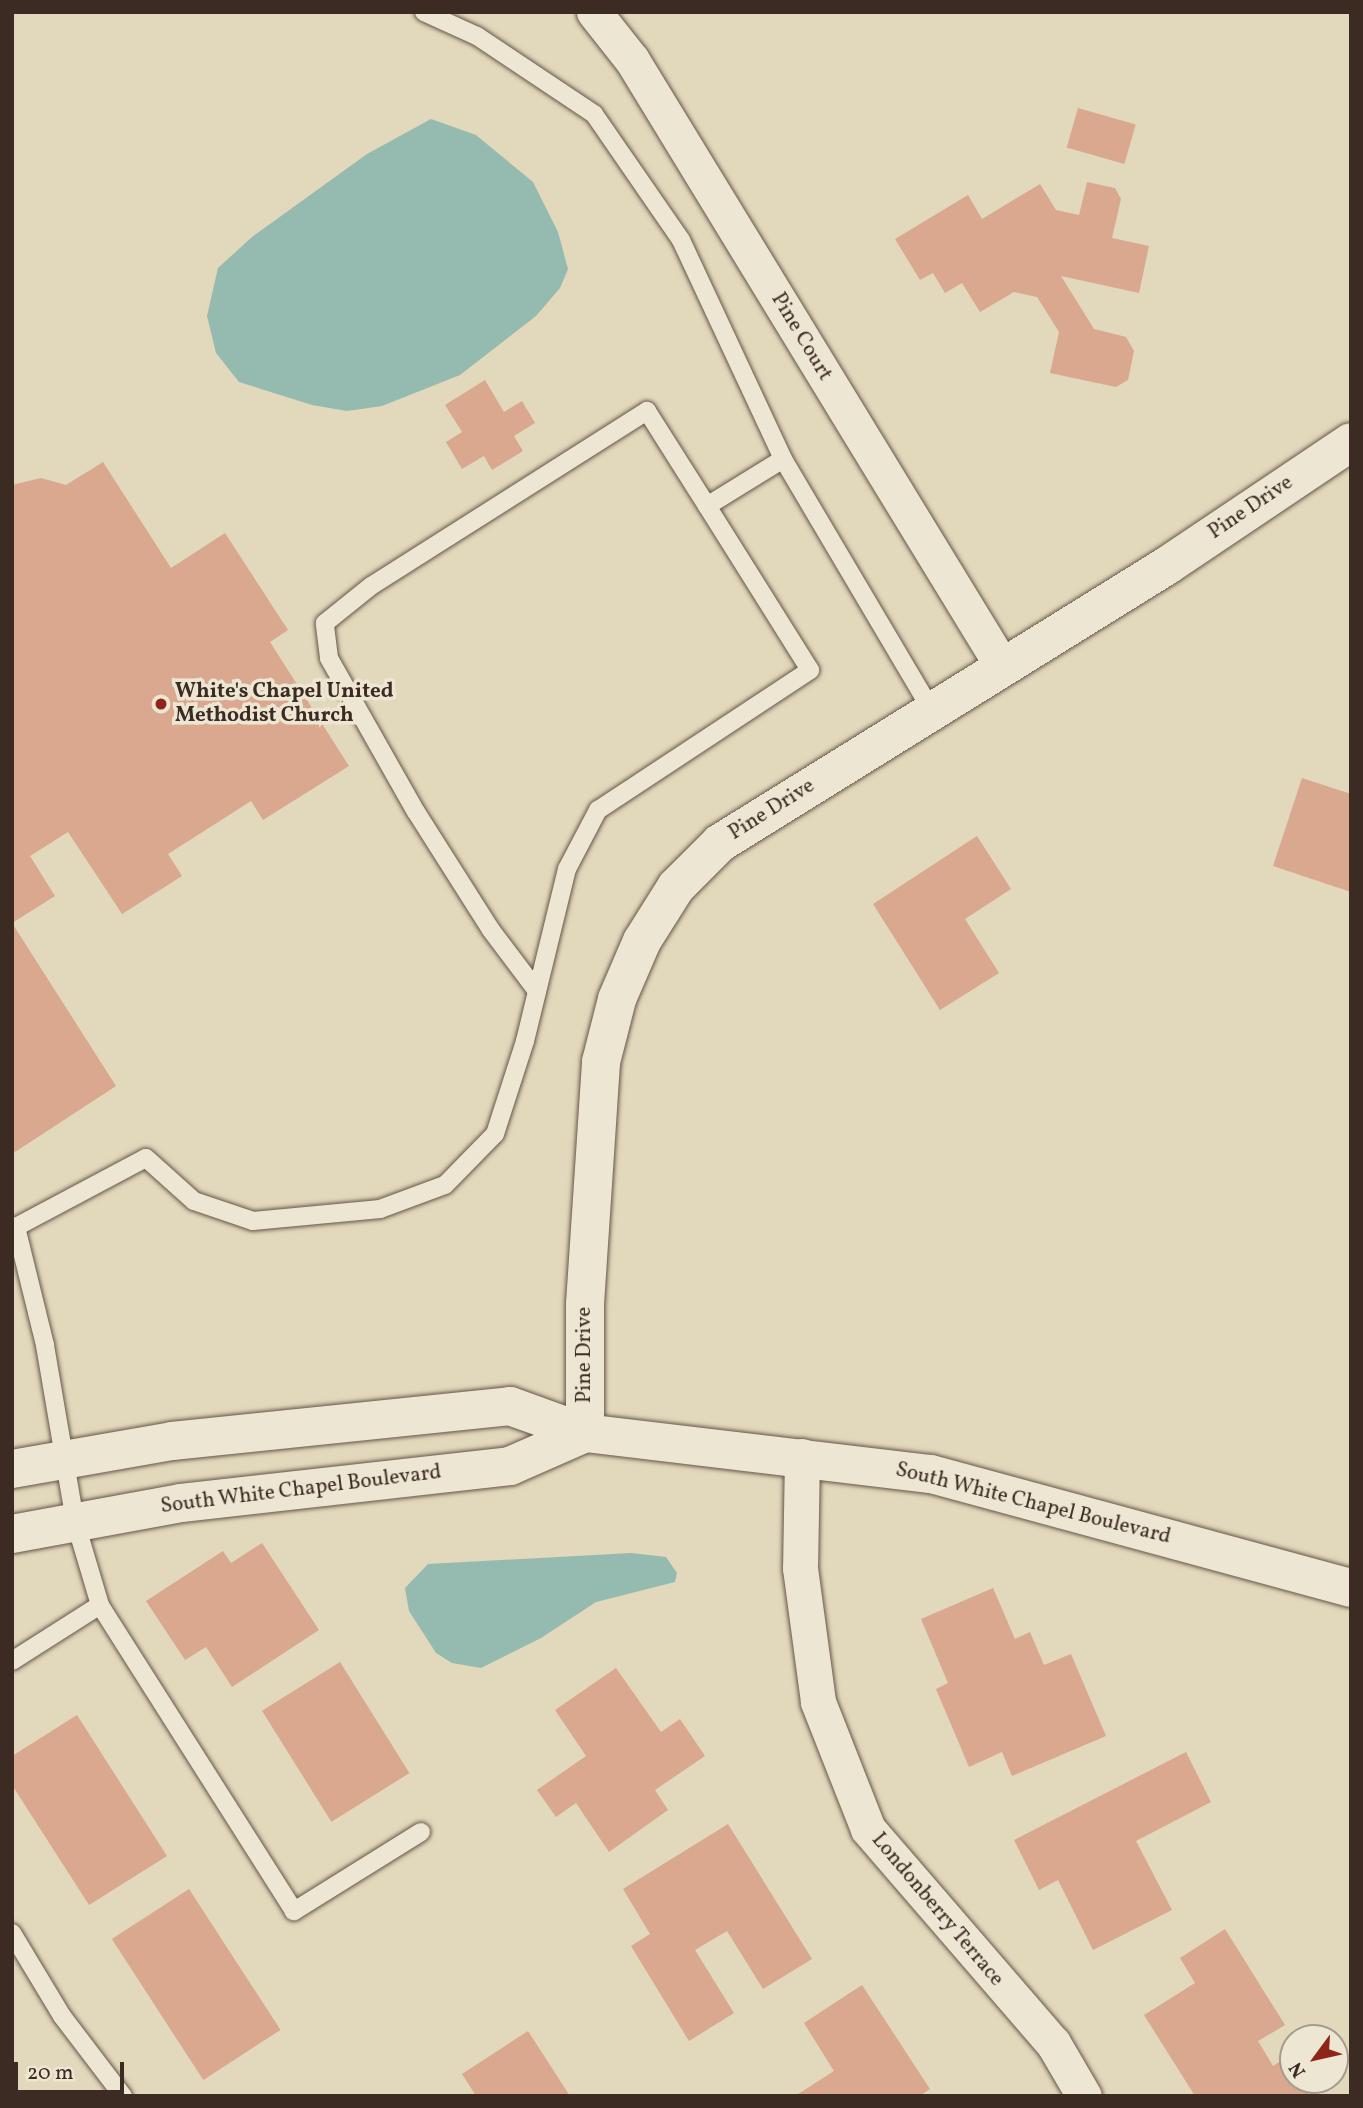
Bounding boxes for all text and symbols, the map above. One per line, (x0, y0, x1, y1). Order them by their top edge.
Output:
street label: Pine Court (765, 288, 837, 386)
street label: Pine Drive (1204, 471, 1298, 545)
place label: White's Chapel United Methodist Church (175, 679, 394, 729)
marker: White's Chapel United Methodist Church (153, 696, 169, 712)
street label: Pine Drive (724, 774, 820, 846)
street label: Pine Drive (572, 1307, 598, 1403)
street label: South White Chapel Boulevard (893, 1458, 1173, 1550)
street label: South White Chapel Boulevard (159, 1460, 443, 1520)
street label: Londonberry Terrace (865, 1828, 1009, 1992)
north arrow (1279, 2024, 1349, 2094)
scale bar (18, 2048, 128, 2092)
text: N (1283, 2056, 1313, 2082)
text: 20 m (27, 2059, 73, 2088)

